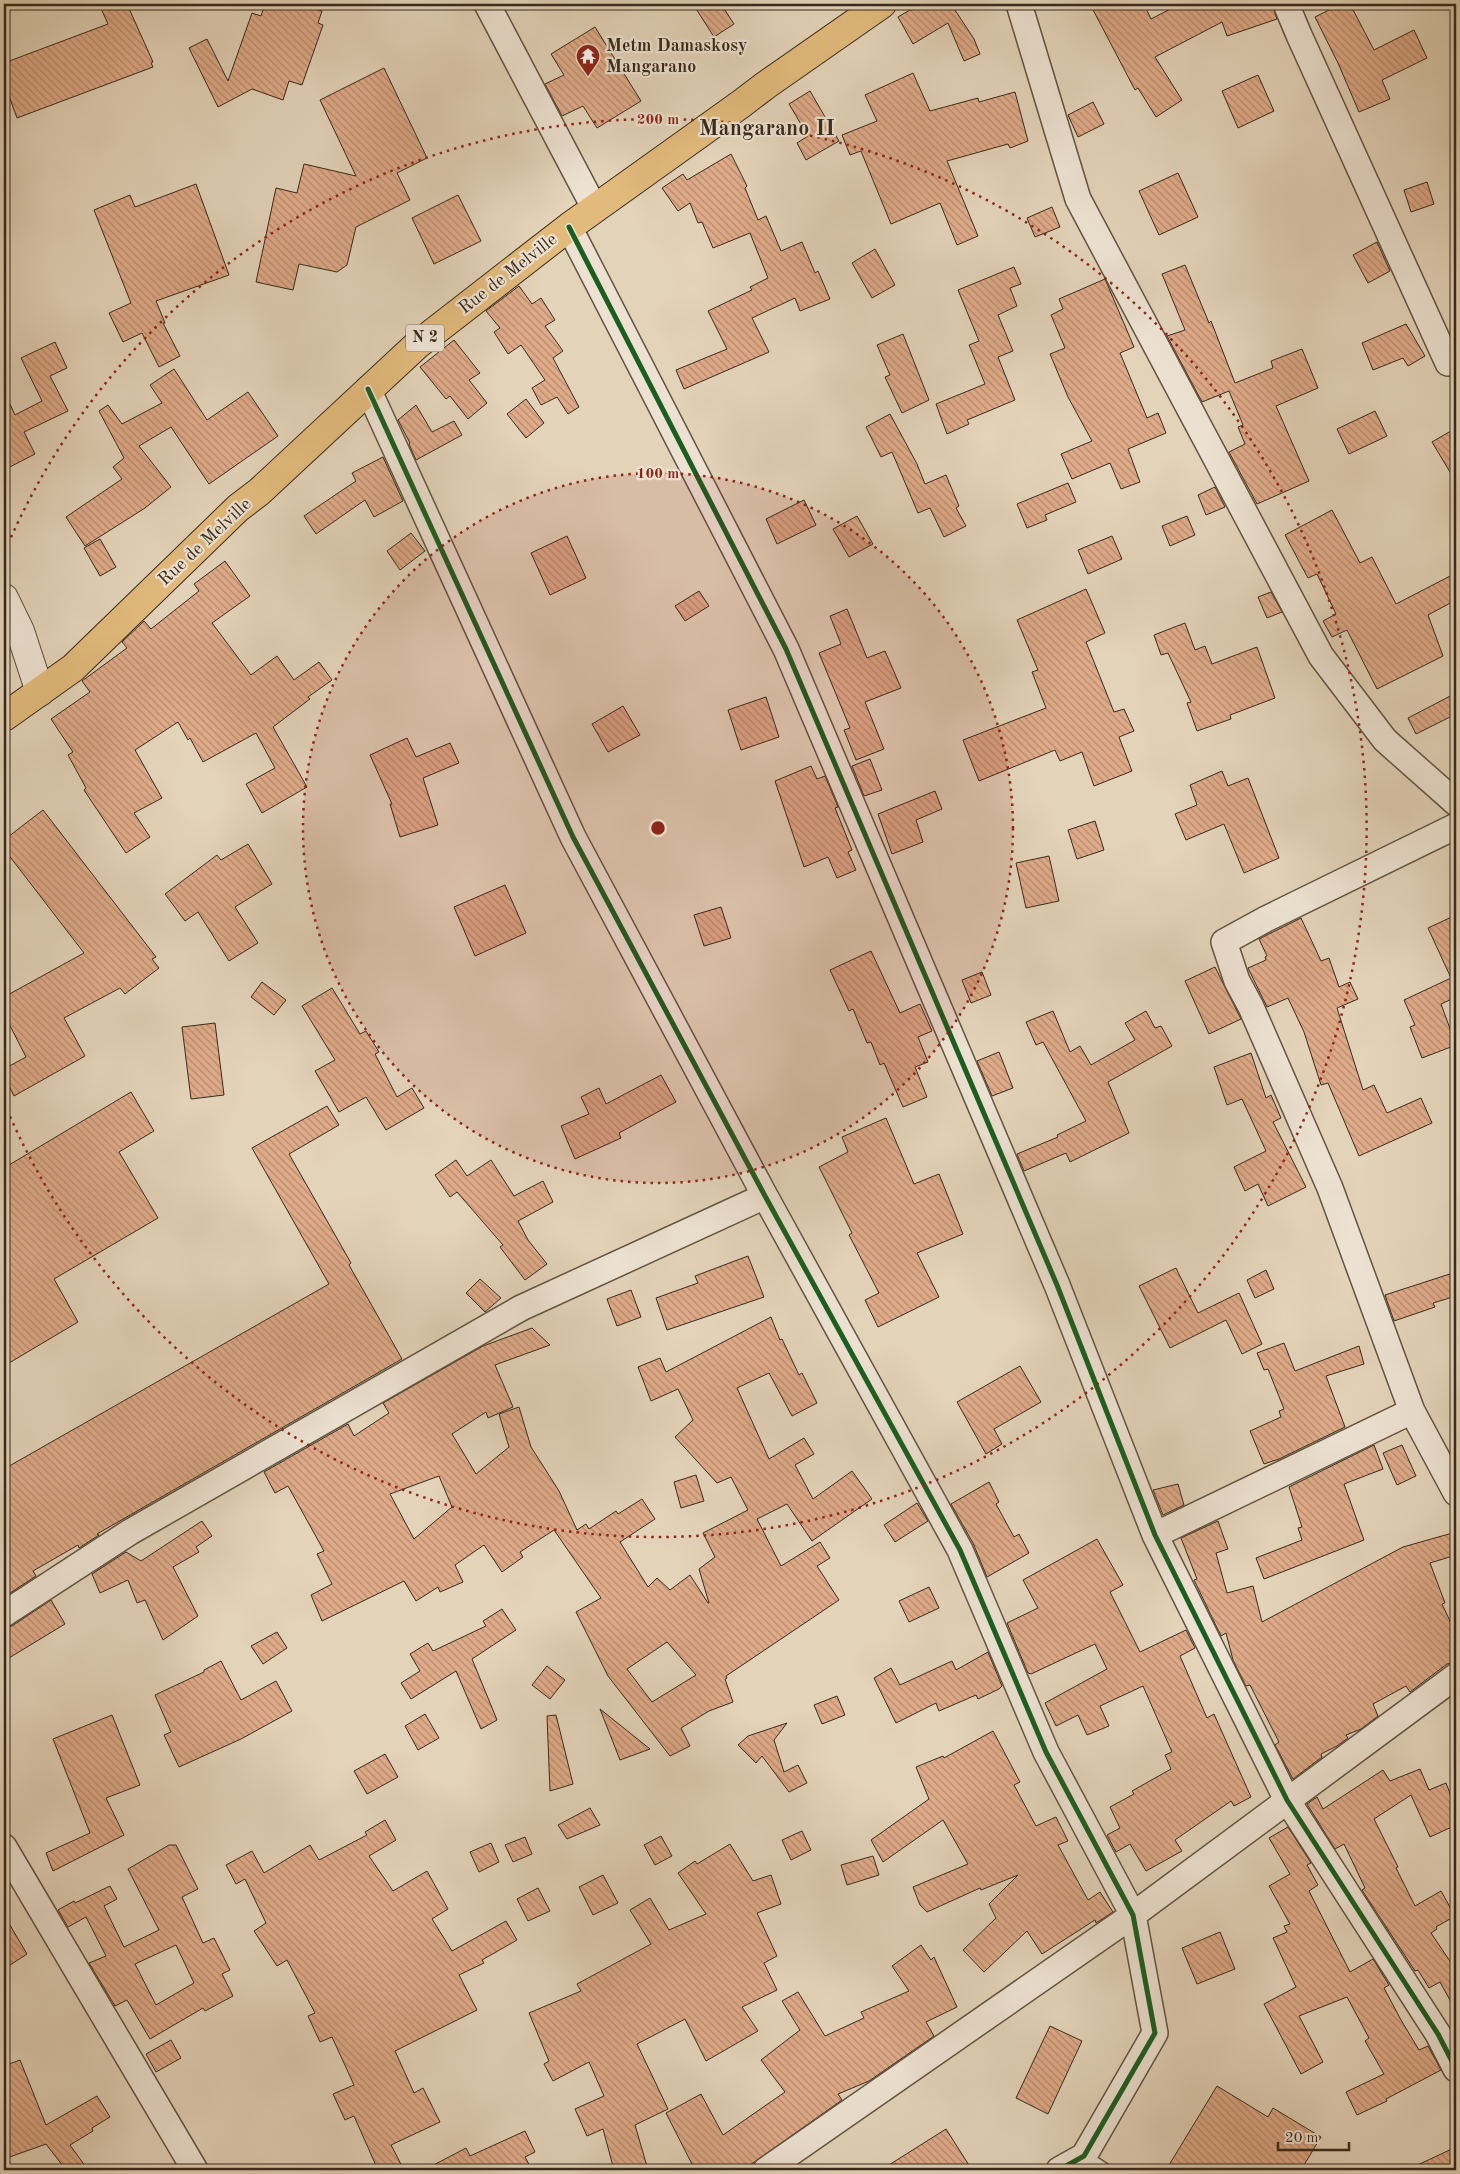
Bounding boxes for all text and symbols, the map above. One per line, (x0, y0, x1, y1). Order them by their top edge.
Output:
place label: Metm Damaskosy Mangarano (606, 37, 747, 76)
temple icon: Metm Damaskosy Mangarano (575, 43, 601, 77)
text: 200 m (637, 113, 679, 128)
district label: Mangarano II (699, 118, 835, 140)
street label: Rue de Melville (456, 230, 560, 318)
road number: N 2 (406, 324, 444, 352)
text: 100 m (637, 467, 679, 482)
street label: Rue de Melville (155, 495, 255, 589)
centre of rings (649, 819, 667, 837)
scale bar (1278, 2119, 1349, 2151)
text: 20 m (1285, 2131, 1319, 2146)

